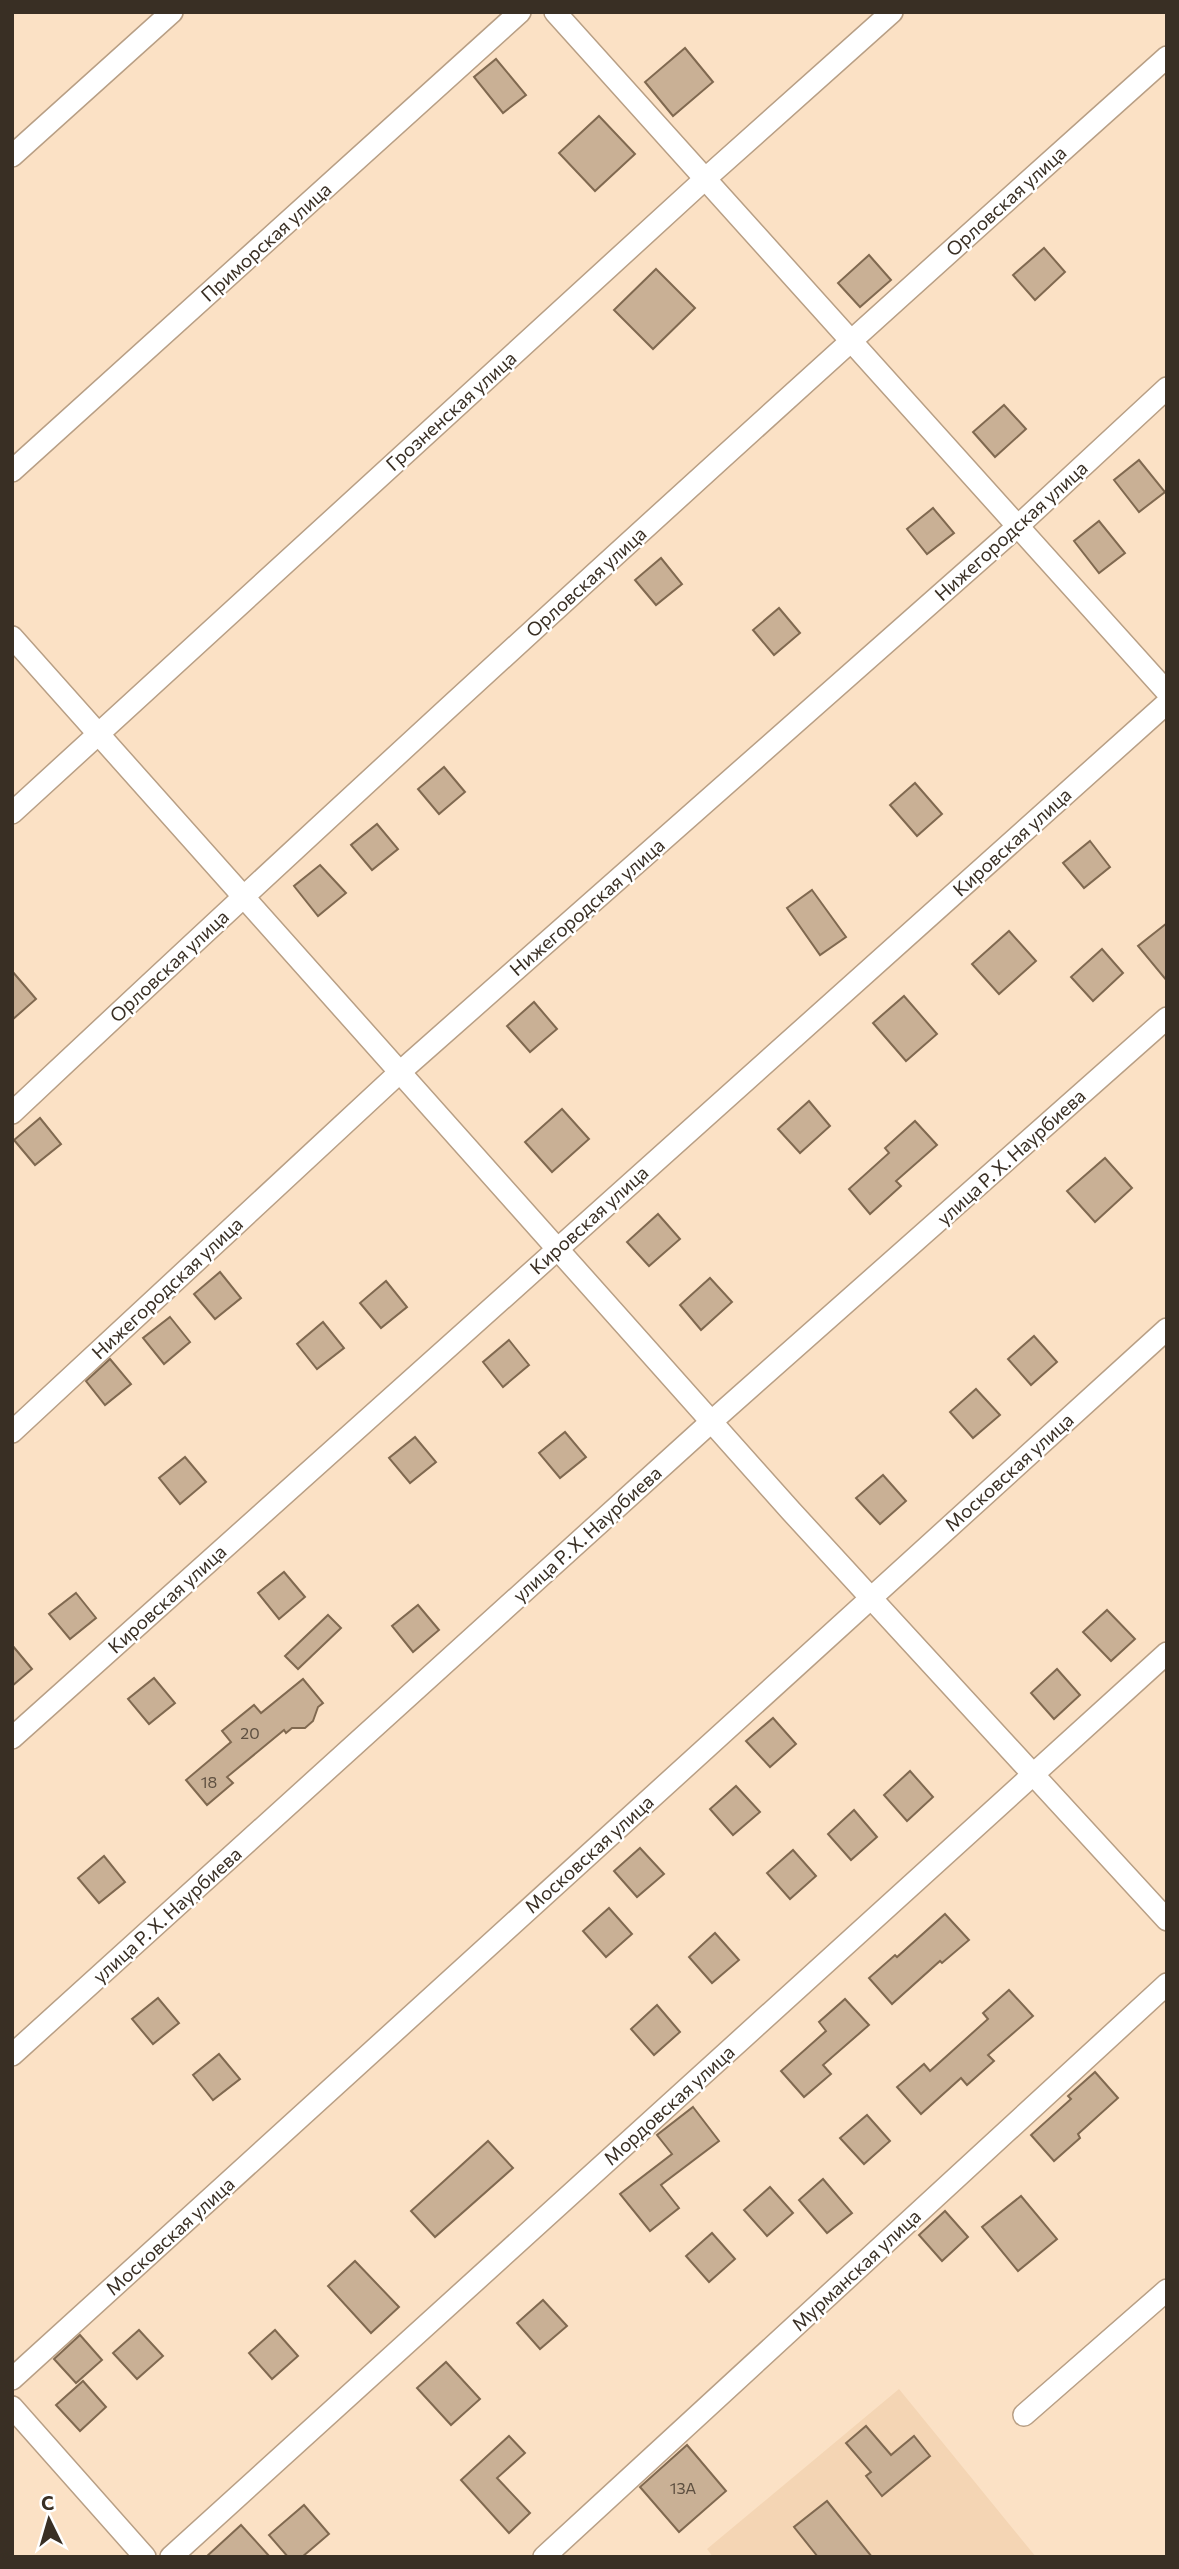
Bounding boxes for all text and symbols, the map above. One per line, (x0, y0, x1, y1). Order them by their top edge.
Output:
street label: Орловская улица (941, 141, 1071, 261)
street label: Приморская улица (196, 177, 335, 306)
street label: Грозненская улица (381, 346, 521, 475)
street label: Нижегородская улица (929, 456, 1092, 605)
street label: Орловская улица (521, 522, 651, 642)
street label: Кировская улица (948, 782, 1076, 901)
street label: Нижегородская улица (504, 833, 669, 980)
street label: Орловская улица (104, 905, 233, 1027)
street label: улица Р. Х. Наурбиева (932, 1084, 1090, 1229)
street label: Кировская улица (525, 1160, 653, 1279)
street label: Нижегородская улица (86, 1212, 247, 1363)
street label: Московская улица (940, 1408, 1078, 1535)
street label: улица Р. Х. Наурбиева (508, 1461, 666, 1606)
street label: Кировская улица (103, 1539, 231, 1658)
house number: 20 (240, 1723, 260, 1742)
house number: 18 (201, 1772, 217, 1791)
street label: Московская улица (520, 1790, 658, 1917)
street label: улица Р. Х. Наурбиева (88, 1842, 246, 1987)
street label: Мордовская улица (598, 2040, 739, 2169)
street label: Московская улица (101, 2172, 239, 2299)
street label: Мурманская улица (786, 2204, 925, 2335)
house number: 13А (670, 2478, 696, 2497)
north arrow (14, 2485, 84, 2555)
text: С (40, 2491, 55, 2515)

